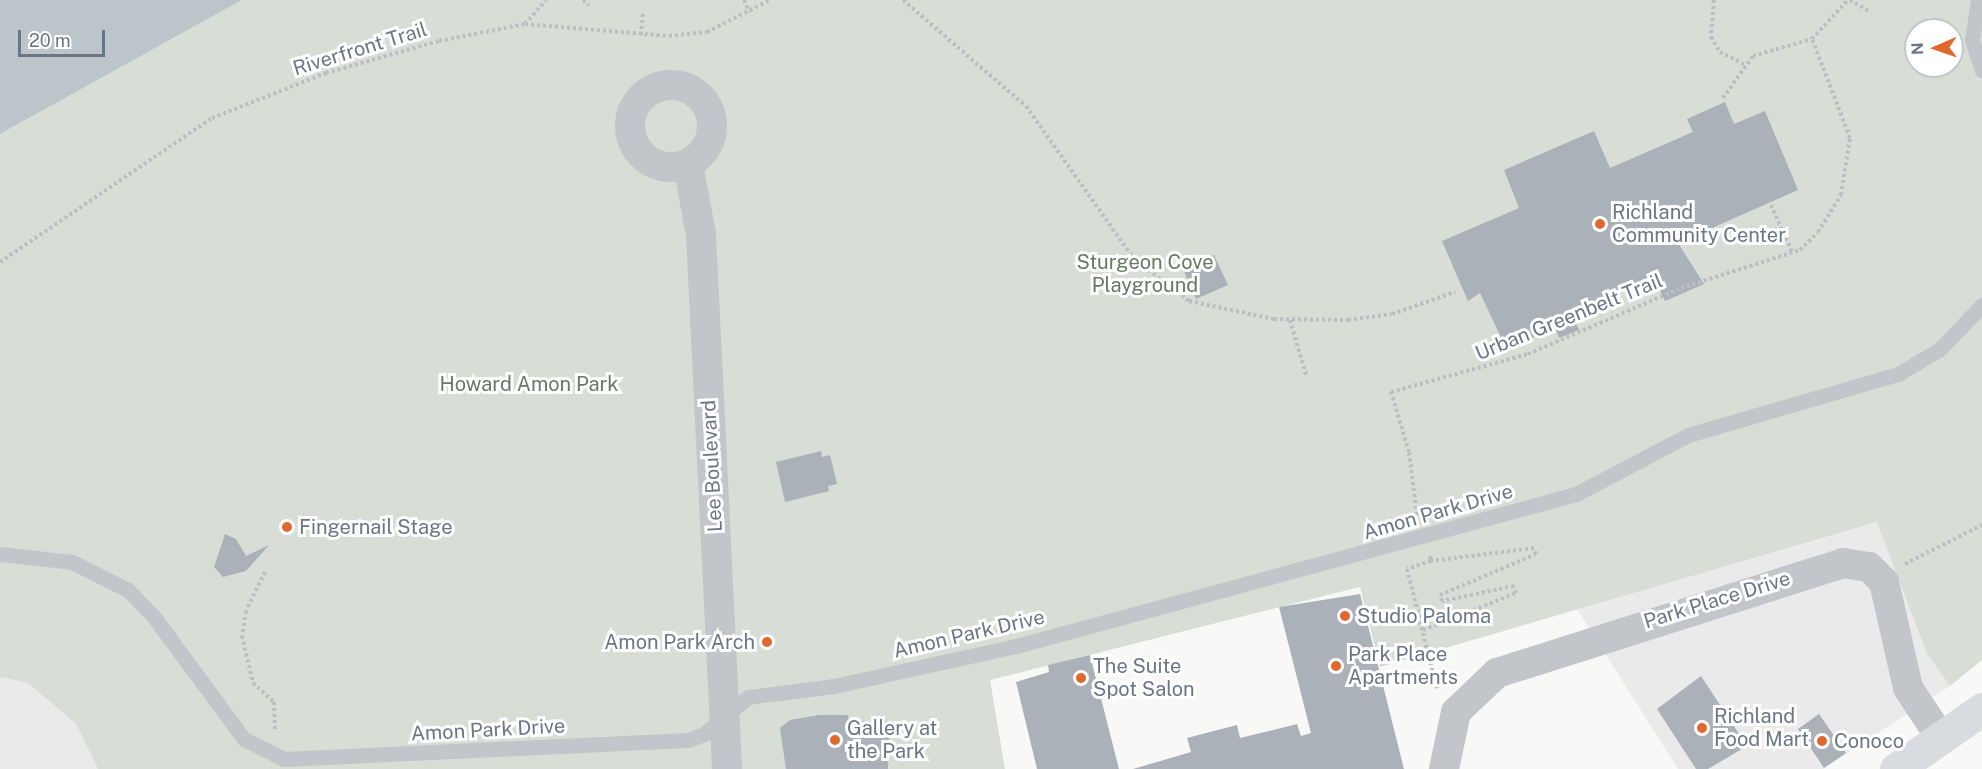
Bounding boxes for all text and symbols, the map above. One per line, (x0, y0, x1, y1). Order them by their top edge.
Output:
street label: Riverfront Trail (290, 17, 430, 81)
scale bar (21, 18, 108, 56)
north arrow (1904, 18, 1964, 78)
text: 20 m (29, 30, 71, 51)
text: N (1908, 42, 1927, 55)
place label: Richland Community Center (1612, 201, 1786, 248)
marker: Richland Community Center (1593, 217, 1607, 231)
park label: Sturgeon Cove Playground (1076, 251, 1214, 298)
street label: Urban Greenbelt Trail (1472, 268, 1666, 366)
park label: Howard Amon Park (439, 372, 619, 396)
street label: Lee Boulevard (697, 399, 727, 533)
street label: Amon Park Drive (1360, 479, 1516, 545)
place label: Fingernail Stage (299, 515, 453, 539)
marker: Fingernail Stage (280, 520, 294, 534)
street label: Park Place Drive (1641, 566, 1793, 634)
place label: Studio Paloma (1357, 604, 1491, 628)
street label: Amon Park Drive (891, 605, 1047, 663)
marker: Studio Paloma (1338, 609, 1352, 623)
place label: Amon Park Arch (604, 630, 755, 654)
marker: Amon Park Arch (760, 635, 774, 649)
place label: Park Place Apartments (1348, 642, 1458, 689)
place label: The Suite Spot Salon (1093, 654, 1195, 701)
marker: Park Place Apartments (1329, 659, 1343, 673)
marker: The Suite Spot Salon (1074, 671, 1088, 685)
place label: Richland Food Mart (1714, 704, 1809, 751)
street label: Amon Park Drive (410, 714, 566, 746)
place label: Gallery at the Park (847, 716, 937, 763)
marker: Richland Food Mart (1695, 721, 1709, 735)
place label: Conoco (1834, 729, 1904, 753)
marker: Gallery at the Park (828, 733, 842, 747)
marker: Conoco (1815, 734, 1829, 748)

